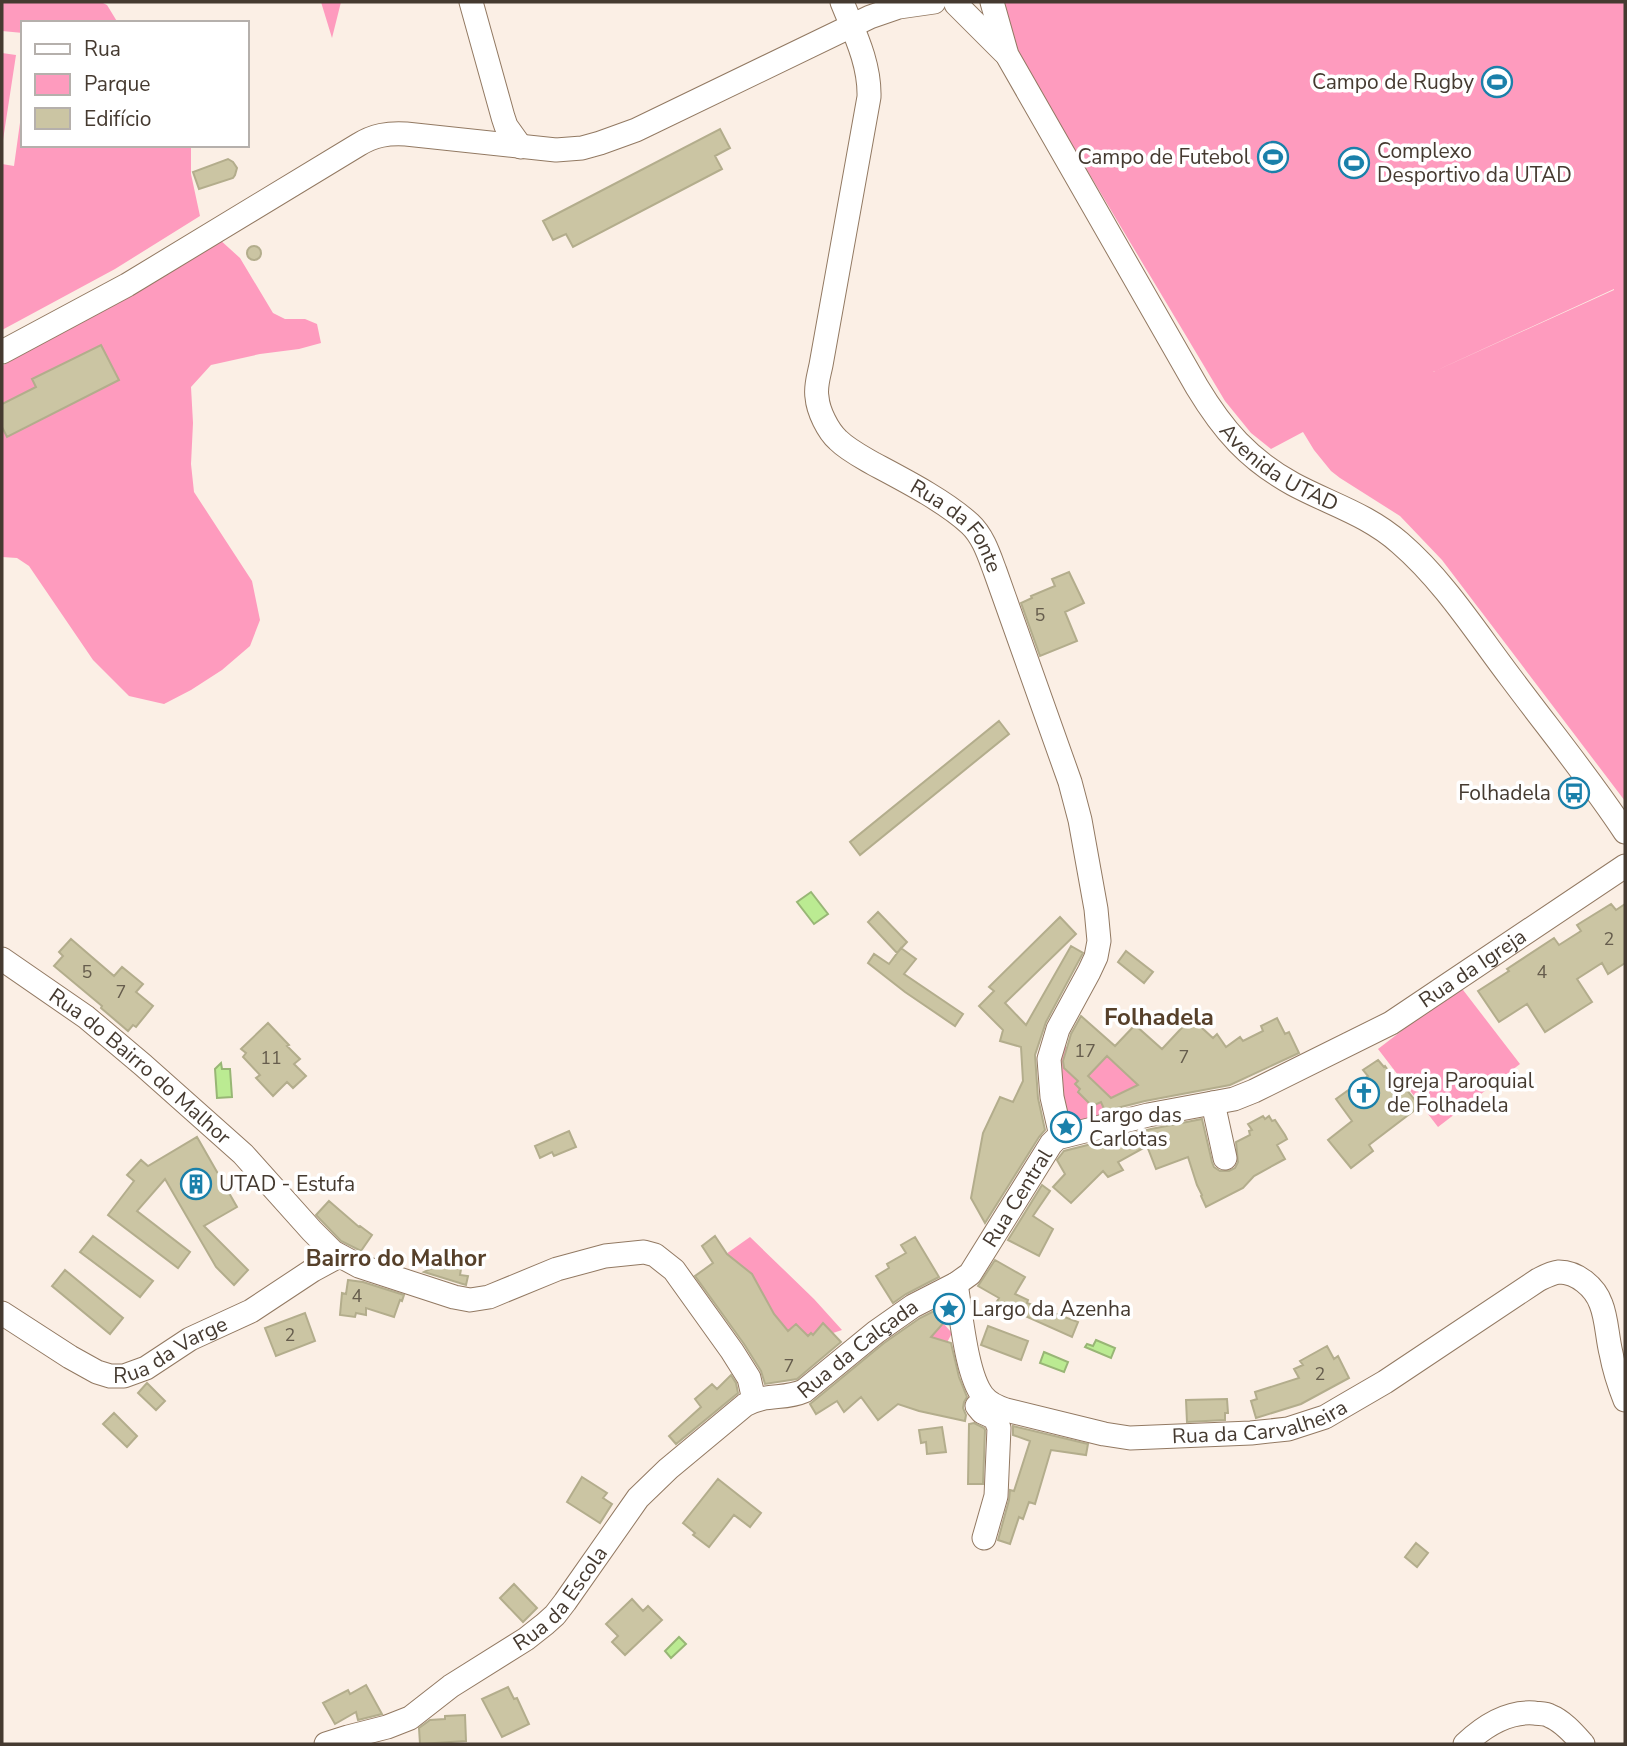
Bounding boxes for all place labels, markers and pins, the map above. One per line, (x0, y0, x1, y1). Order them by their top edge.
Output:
sports icon: Campo de Rugby (1480, 65, 1514, 99)
place label: Campo de Rugby (1312, 68, 1474, 96)
place label: Complexo Desportivo da UTAD (1377, 137, 1572, 189)
sports icon: Campo de Futebol (1256, 140, 1290, 174)
place label: Campo de Futebol (1077, 143, 1251, 171)
sports icon: Complexo Desportivo da UTAD (1337, 146, 1371, 180)
bus stop icon: Folhadela (1557, 776, 1591, 810)
place label: Folhadela (1458, 779, 1551, 807)
place label: Igreja Paroquial de Folhadela (1387, 1067, 1535, 1119)
church icon: Igreja Paroquial de Folhadela (1347, 1076, 1381, 1110)
place label: Largo das Carlotas (1089, 1101, 1182, 1153)
place icon: Largo das Carlotas (1049, 1110, 1083, 1144)
building icon: UTAD - Estufa (179, 1167, 213, 1201)
place label: UTAD - Estufa (219, 1170, 355, 1198)
place icon: Largo da Azenha (932, 1292, 966, 1326)
place label: Largo da Azenha (972, 1295, 1131, 1323)

